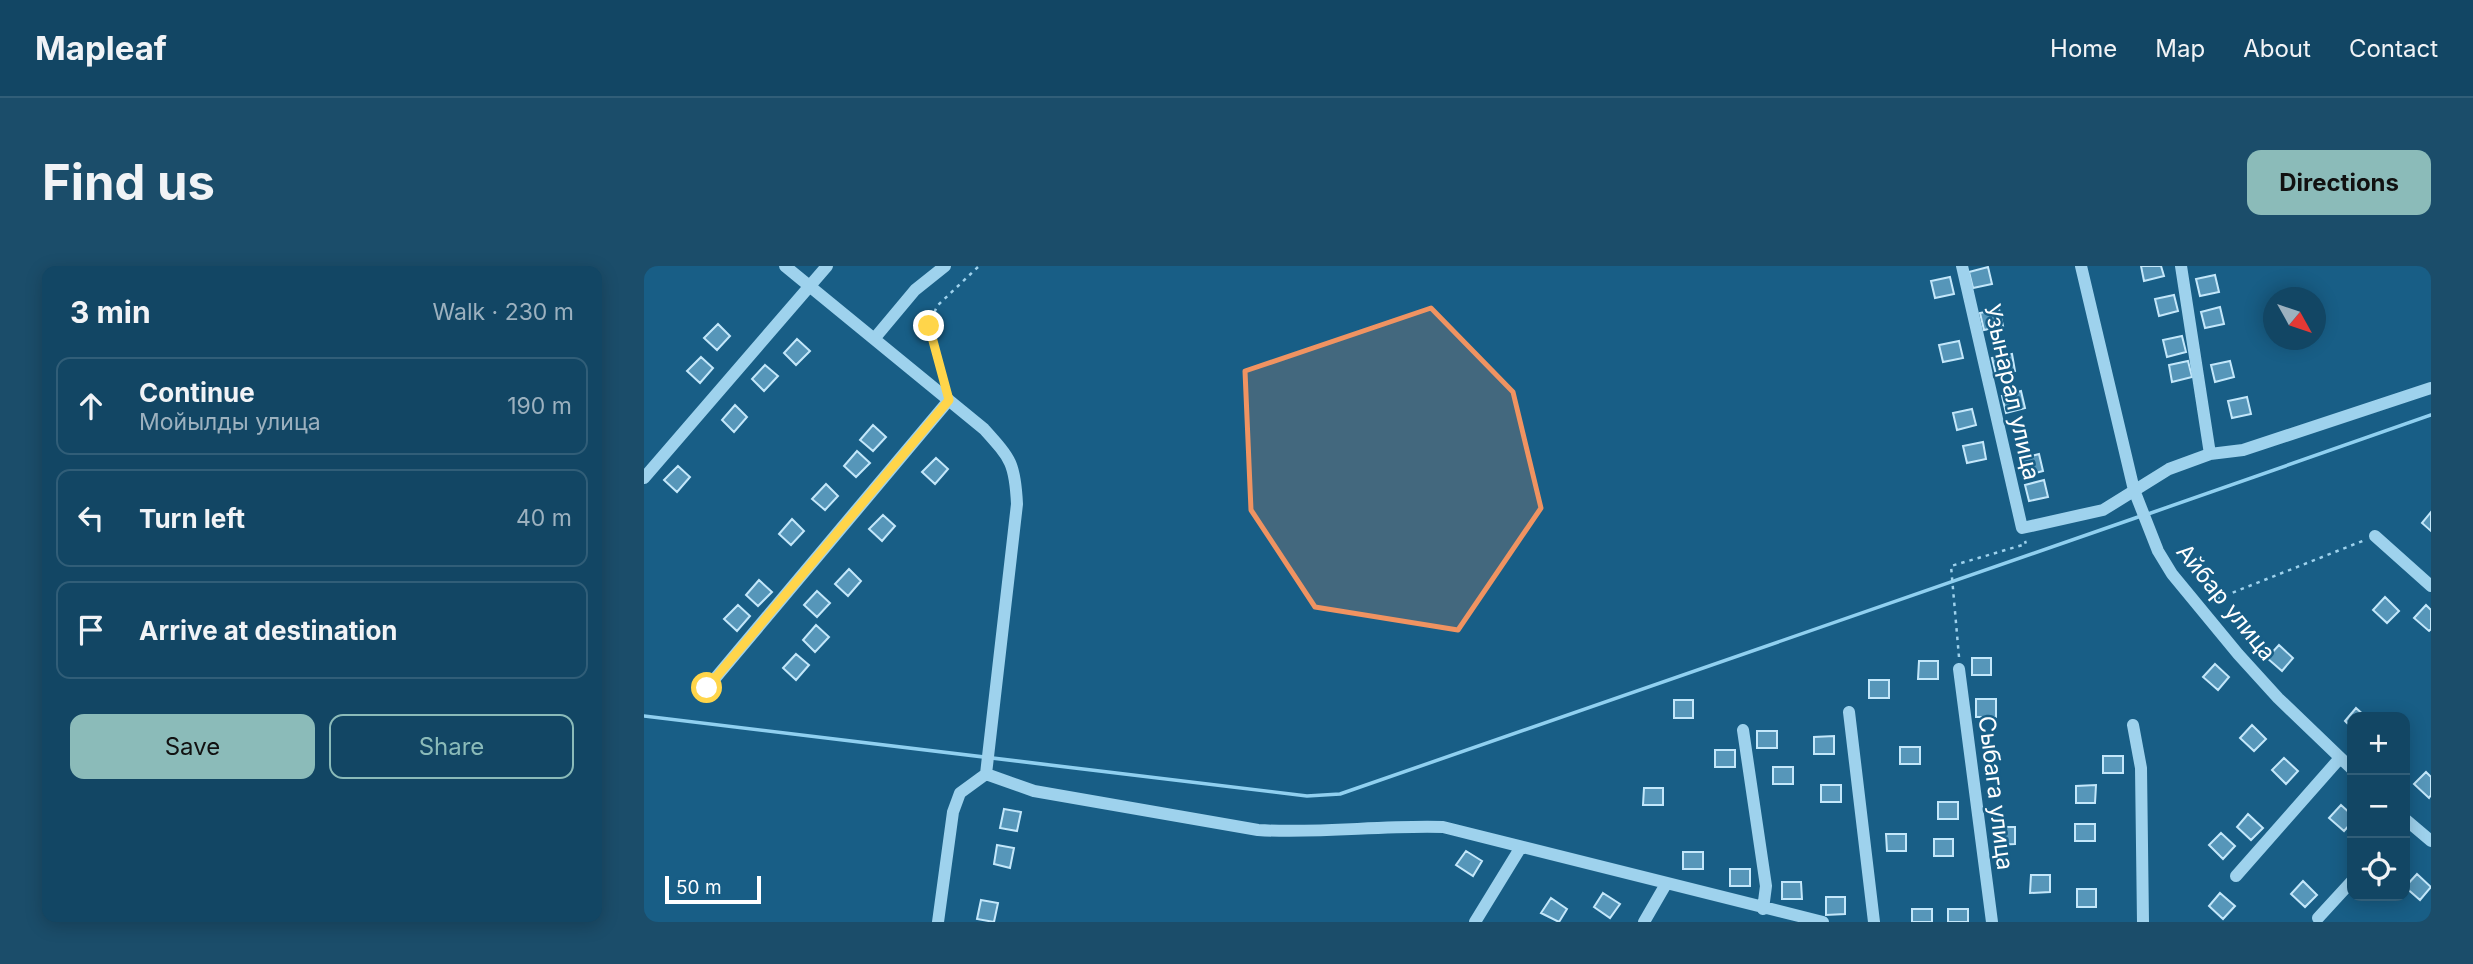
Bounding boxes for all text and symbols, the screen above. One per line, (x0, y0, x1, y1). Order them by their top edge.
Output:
text: Mapleaf (35, 28, 167, 68)
text: Home (2050, 34, 2117, 63)
text: Map (2155, 34, 2205, 63)
text: About (2243, 34, 2311, 63)
text: Contact (2349, 34, 2438, 63)
button: Directions (2247, 150, 2431, 215)
text: Find us (42, 153, 215, 212)
north arrow (2263, 287, 2326, 350)
text: 3 min (70, 294, 151, 330)
text: Walk · 230 m (432, 298, 574, 326)
street label: Узынарал улица (1978, 301, 2046, 483)
route end (913, 310, 944, 341)
text: Continue (139, 377, 255, 408)
icon: ahead (72, 387, 110, 425)
text: 190 m (507, 392, 572, 420)
text: Мойылды улица (139, 408, 321, 436)
icon: left (72, 499, 110, 537)
text: Turn left (139, 503, 245, 534)
text: 40 m (516, 504, 572, 532)
street label: Айбар улица (2170, 538, 2282, 666)
icon: arrive (72, 611, 110, 649)
text: Arrive at destination (139, 615, 398, 646)
route start (691, 672, 722, 703)
map controls (2347, 712, 2410, 901)
button: + (2347, 712, 2410, 775)
button: Save (70, 714, 315, 779)
button: Share (329, 714, 574, 779)
street label: Сыбага улица (1973, 714, 2019, 872)
button: − (2347, 775, 2410, 838)
button: locate (2347, 838, 2410, 901)
scale bar (665, 873, 761, 905)
text: 50 m (676, 876, 722, 899)

